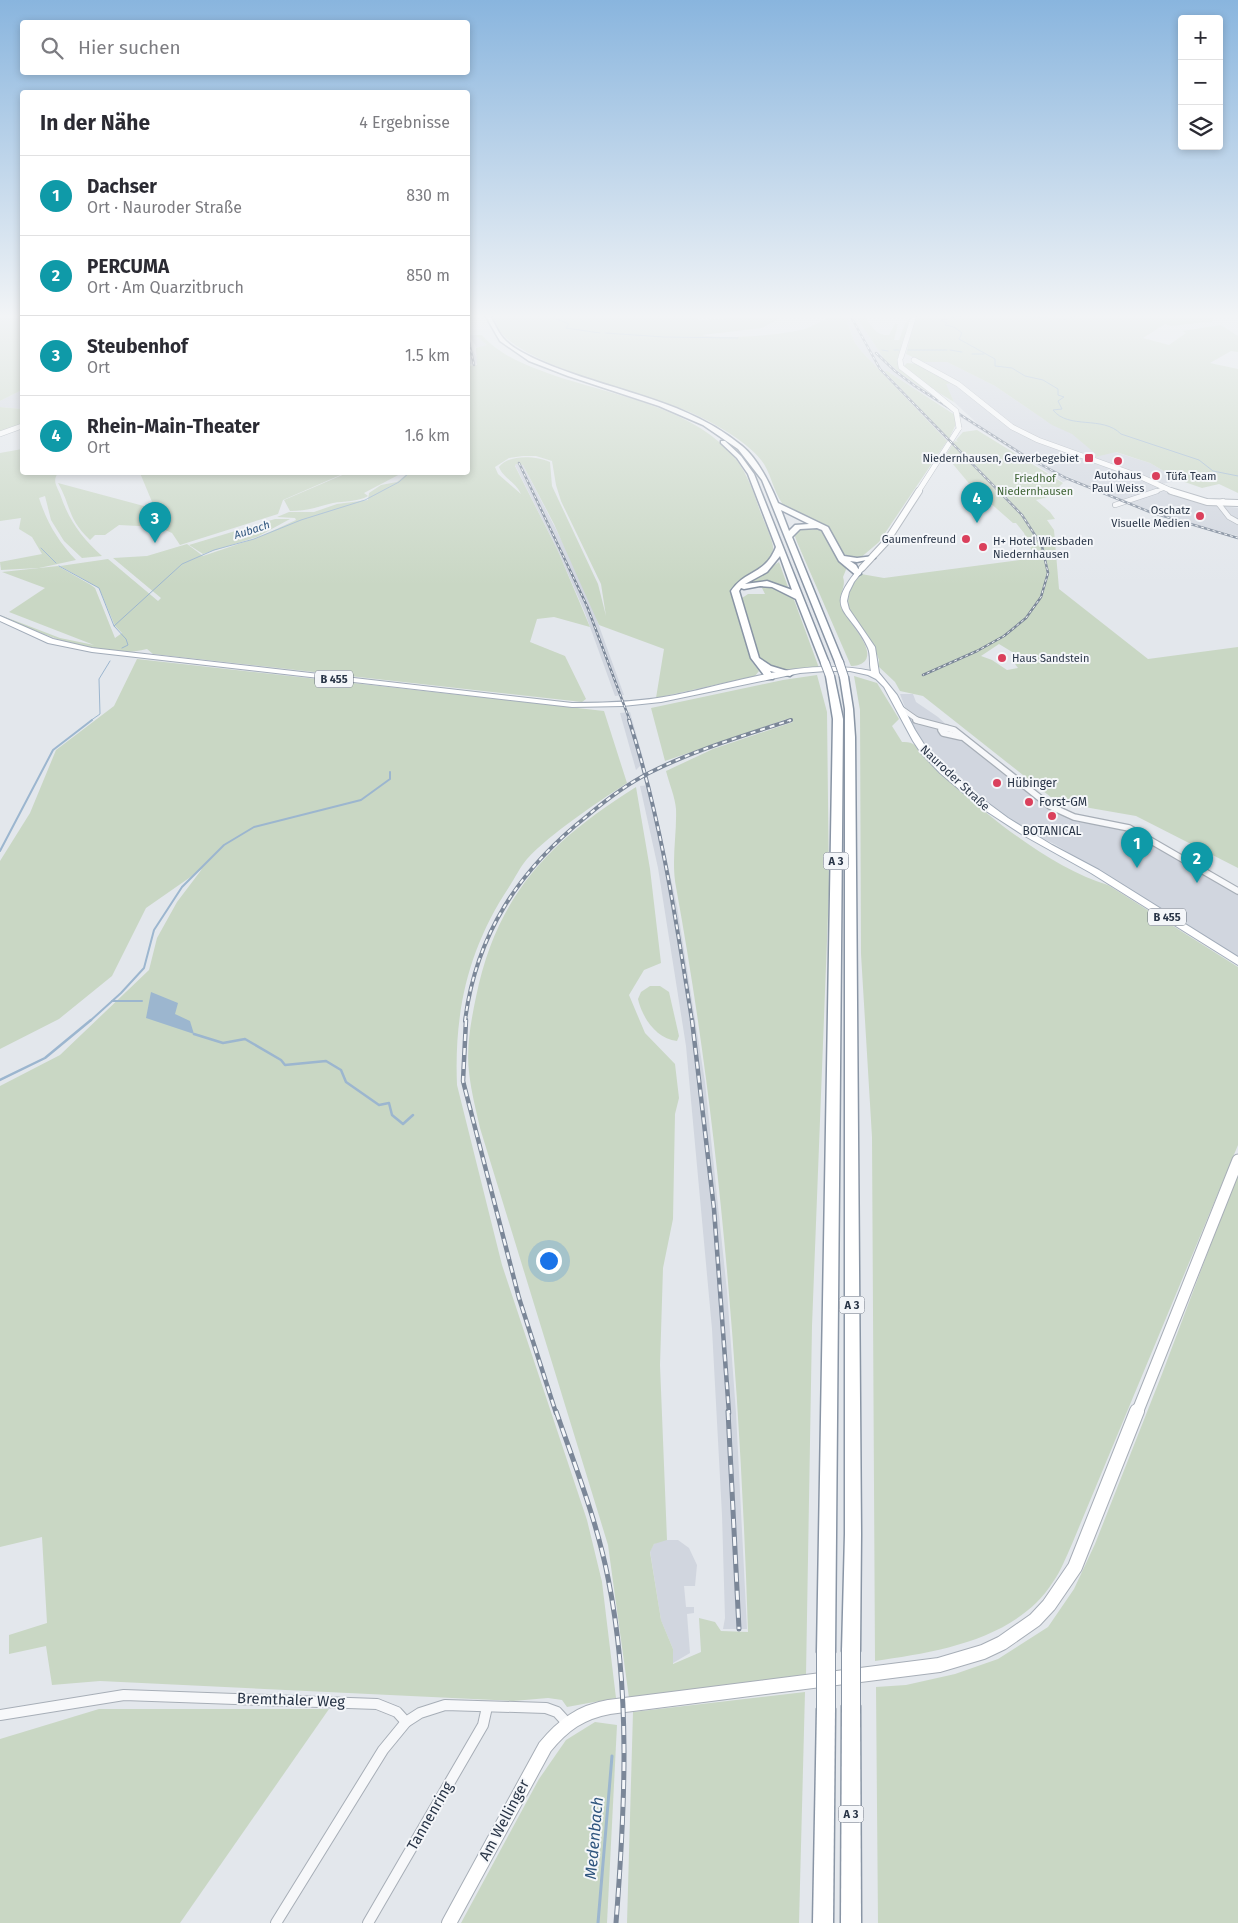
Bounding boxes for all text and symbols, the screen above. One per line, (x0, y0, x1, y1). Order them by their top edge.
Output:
map controls (1178, 15, 1223, 150)
button: + (1178, 15, 1223, 60)
search box (20, 20, 470, 75)
icon: search (38, 34, 66, 62)
text: Hier suchen (78, 36, 181, 59)
button: − (1178, 60, 1223, 105)
button: layers (1178, 105, 1223, 150)
text: In der Nähe (40, 110, 150, 136)
text: 4 Ergebnisse (359, 113, 450, 132)
text: Dachser (87, 175, 157, 198)
text: 1 (52, 186, 60, 205)
text: 830 m (406, 186, 450, 205)
text: Ort · Nauroder Straße (87, 198, 242, 217)
text: PERCUMA (87, 255, 169, 278)
text: 2 (52, 266, 60, 285)
text: 850 m (406, 266, 450, 285)
text: Ort · Am Quarzitbruch (87, 278, 244, 297)
text: Steubenhof (87, 335, 188, 358)
text: 3 (52, 346, 60, 365)
text: 1.5 km (405, 346, 450, 365)
text: Ort (87, 358, 110, 377)
text: Rhein-Main-Theater (87, 415, 260, 438)
text: 4 (51, 426, 61, 445)
text: 1.6 km (405, 426, 450, 445)
text: Ort (87, 438, 110, 457)
place label: Niedernhausen, Gewerbegebiet (922, 452, 1079, 465)
marker: Niedernhausen, Gewerbegebiet (1083, 452, 1095, 464)
marker: Autohaus Paul Weiss (1112, 455, 1124, 467)
place label: Autohaus Paul Weiss (1092, 469, 1144, 495)
marker: Tüfa Team (1150, 470, 1162, 482)
place label: Tüfa Team (1166, 470, 1216, 483)
park label: Friedhof Niedernhausen (997, 472, 1073, 498)
pin: 4 (961, 482, 993, 523)
pin: 3 (139, 502, 171, 543)
place label: Oschatz Visuelle Medien (1111, 504, 1190, 530)
marker: Oschatz Visuelle Medien (1194, 510, 1206, 522)
water label: Aubach (232, 518, 272, 542)
place label: Gaumenfreund (882, 533, 956, 546)
marker: Gaumenfreund (960, 533, 972, 545)
place label: H+ Hotel Wiesbaden Niedernhausen (993, 535, 1093, 561)
marker: H+ Hotel Wiesbaden Niedernhausen (977, 541, 989, 553)
marker: Haus Sandstein (996, 652, 1008, 664)
place label: Haus Sandstein (1012, 652, 1089, 665)
road number: B 455 (315, 671, 353, 688)
street label: Nauroder Straße (917, 742, 993, 814)
place label: Hübinger (1007, 776, 1057, 790)
marker: Hübinger (991, 777, 1003, 789)
place label: Forst-GM (1039, 795, 1087, 809)
marker: Forst-GM (1023, 796, 1035, 808)
marker: BOTANICAL (1046, 810, 1058, 822)
place label: BOTANICAL (1023, 824, 1082, 838)
pin: 1 (1121, 827, 1153, 868)
pin: 2 (1181, 842, 1213, 883)
road number: A 3 (824, 852, 848, 869)
road number: B 455 (1148, 909, 1186, 926)
your location (536, 1248, 562, 1274)
road number: A 3 (840, 1296, 864, 1314)
street label: Bremthaler Weg (237, 1689, 346, 1711)
street label: Am Wellinger (475, 1776, 533, 1864)
street label: Tannenring (403, 1778, 457, 1854)
water label: Medenbach (581, 1796, 607, 1880)
road number: A 3 (838, 1806, 864, 1822)

